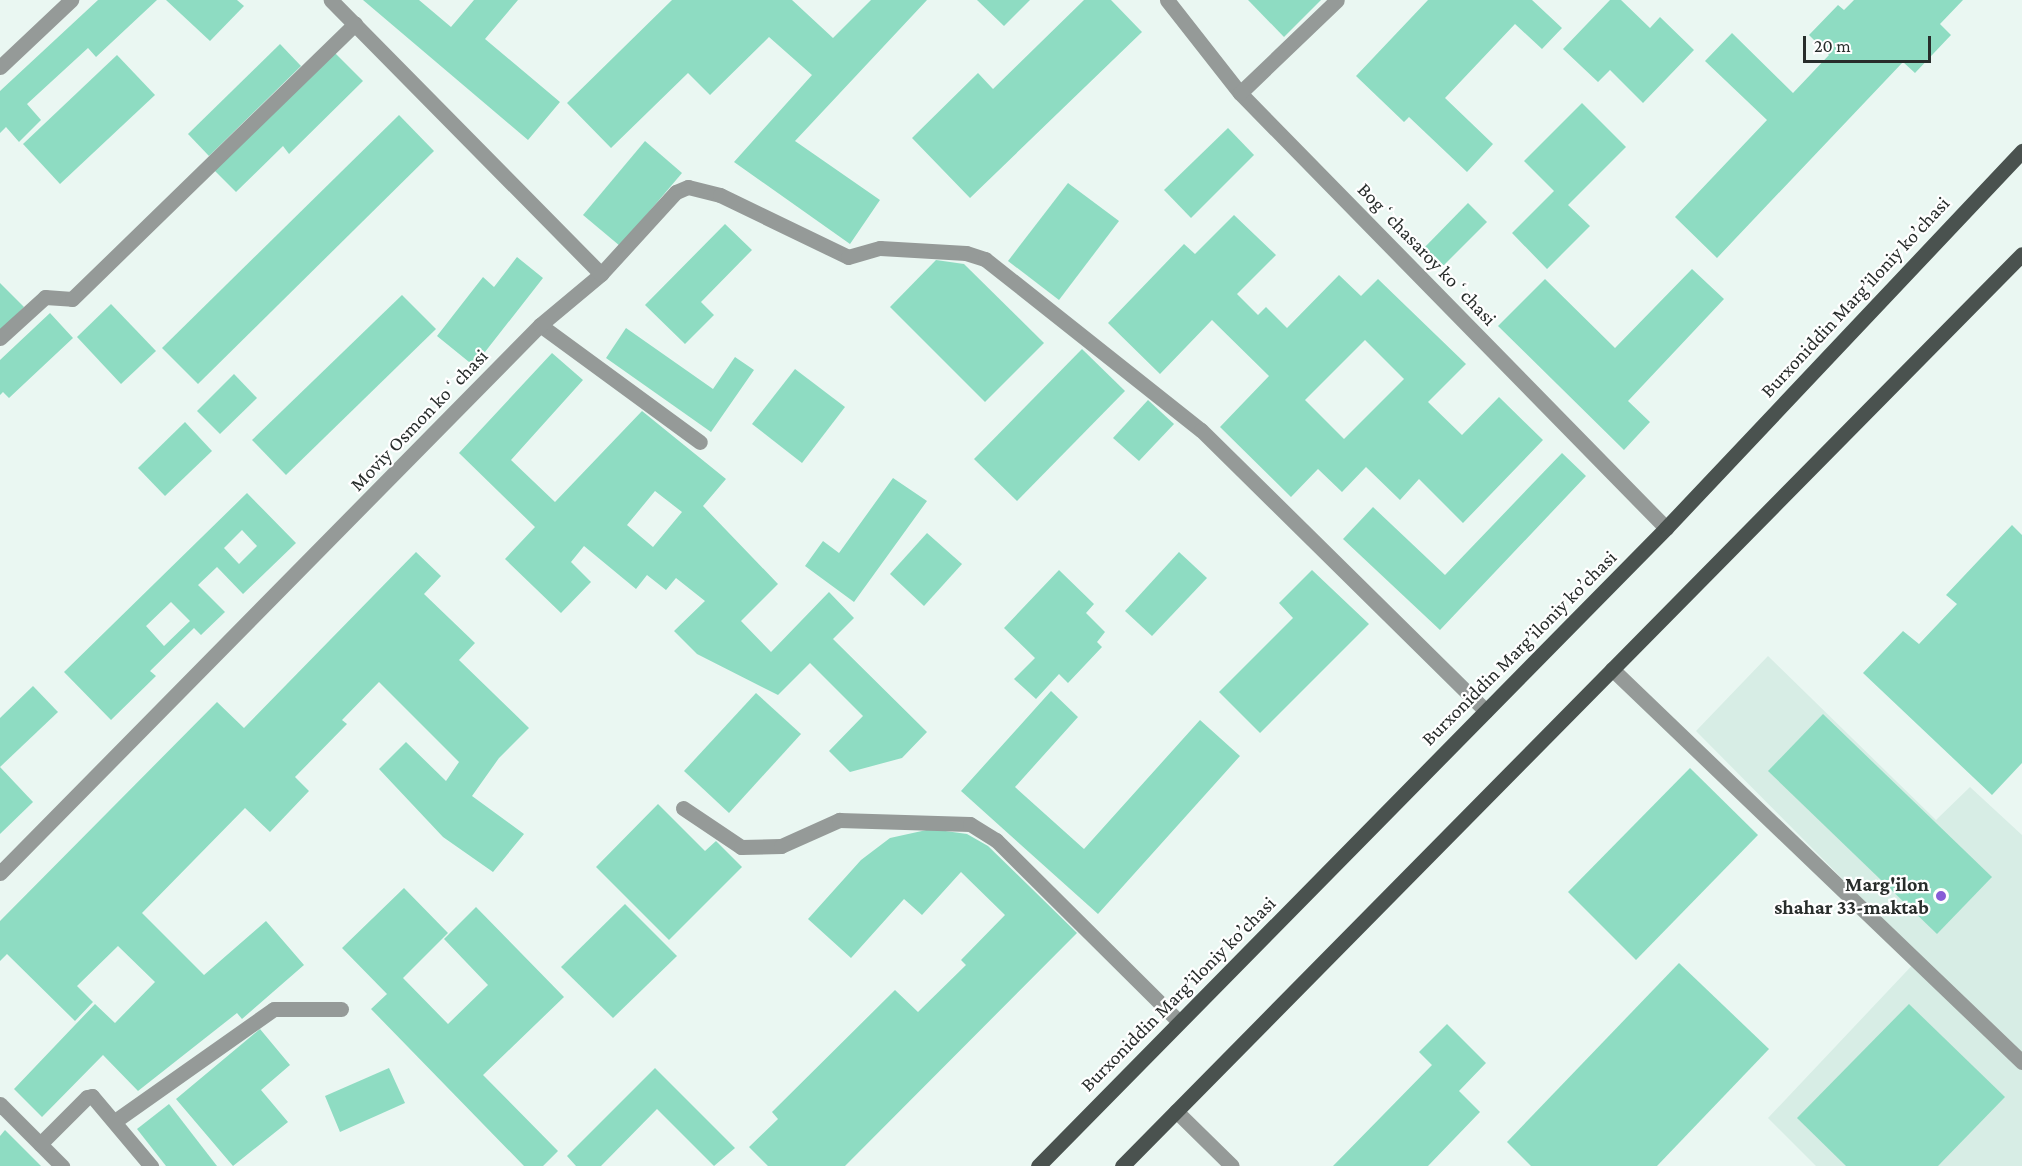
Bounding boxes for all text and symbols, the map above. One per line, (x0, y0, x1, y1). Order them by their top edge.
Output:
scale bar (1806, 24, 1934, 62)
text: 20 m (1814, 36, 1851, 56)
street label: Bogʻchasaroy koʻchasi (1353, 178, 1501, 330)
street label: Burxoniddin Marg’iloniy ko’chasi (1755, 191, 1955, 403)
street label: Moviy Osmon koʻchasi (345, 344, 493, 496)
street label: Burxoniddin Marg’iloniy ko’chasi (1416, 545, 1622, 751)
place label: Marg'ilon shahar 33-maktab (1774, 873, 1929, 920)
marker: Marg'ilon shahar 33-maktab (1934, 889, 1948, 903)
street label: Burxoniddin Marg’iloniy ko’chasi (1075, 891, 1281, 1097)

